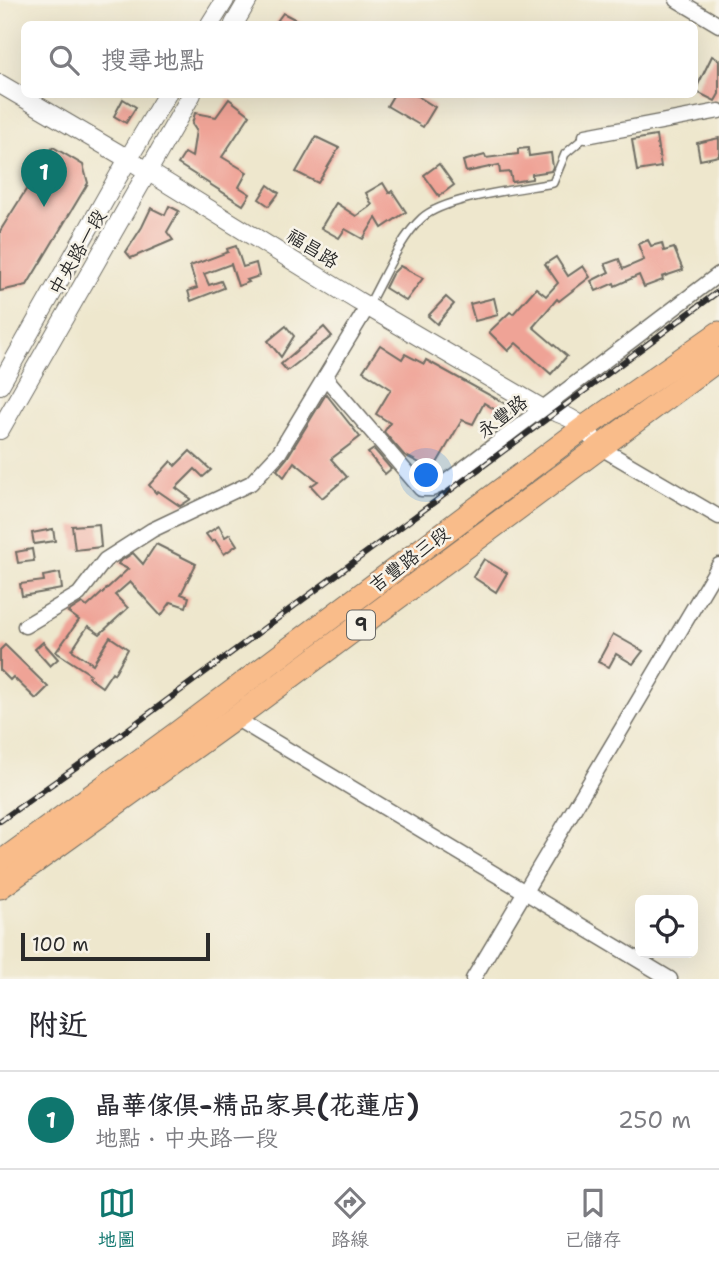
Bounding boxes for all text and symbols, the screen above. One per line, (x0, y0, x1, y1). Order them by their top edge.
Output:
search box (21, 21, 698, 98)
icon: search (45, 41, 83, 79)
text: 搜尋地點 (101, 42, 205, 77)
pin: 1 (21, 149, 67, 207)
street label: 中央路一段 (43, 205, 112, 300)
street label: 福昌路 (282, 223, 344, 274)
street label: 永豐路 (472, 389, 533, 444)
your location (409, 458, 443, 492)
street label: 吉豐路三段 (364, 521, 455, 598)
road number: 9 (347, 610, 375, 640)
map controls (635, 895, 698, 958)
button: locate (635, 895, 698, 958)
scale bar (21, 930, 210, 962)
text: 100 m (32, 932, 89, 957)
text: 附近 (28, 1004, 88, 1045)
text: 晶華傢俱-精品家具(花蓮店) (95, 1087, 419, 1122)
text: 1 (46, 1105, 56, 1135)
text: 250 m (618, 1105, 691, 1135)
text: 地點 · 中央路一段 (95, 1123, 278, 1153)
tab: 地圖 (98, 1184, 136, 1252)
tab: 路線 (331, 1184, 369, 1252)
tab: 已儲存 (564, 1184, 621, 1252)

